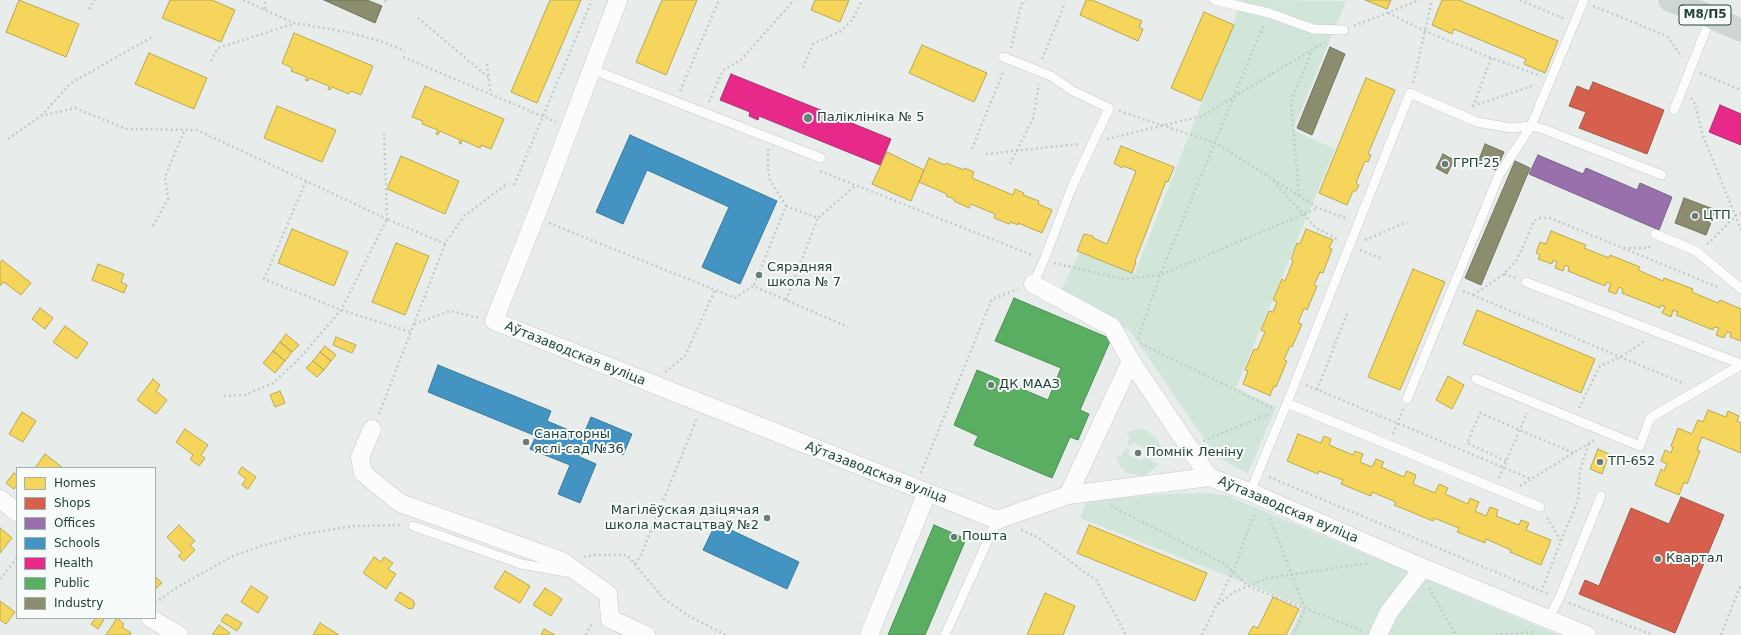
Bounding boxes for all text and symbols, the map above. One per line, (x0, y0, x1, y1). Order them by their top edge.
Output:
road number: М8/П5 (1679, 5, 1731, 25)
place label: Паліклініка № 5 (817, 110, 924, 126)
marker: Паліклініка № 5 (802, 112, 814, 124)
place label: ГРП-25 (1453, 156, 1500, 172)
marker: ГРП-25 (1440, 159, 1450, 169)
place label: ЦТП (1703, 208, 1731, 224)
marker: ЦТП (1690, 211, 1700, 221)
place label: Сярэдняя школа № 7 (767, 260, 841, 291)
marker: Сярэдняя школа № 7 (754, 270, 764, 280)
street label: Аўтазаводская вуліца (502, 319, 648, 389)
place label: ДК МААЗ (999, 377, 1060, 393)
marker: ДК МААЗ (986, 380, 996, 390)
place label: Санаторны яслі-сад №36 (534, 427, 624, 458)
marker: Санаторны яслі-сад №36 (521, 437, 531, 447)
street label: Аўтазаводская вуліца (803, 439, 949, 507)
place label: Помнік Леніну (1146, 445, 1244, 461)
marker: Помнік Леніну (1133, 448, 1143, 458)
place label: ТП-652 (1608, 454, 1655, 470)
marker: ТП-652 (1595, 457, 1605, 467)
legend (16, 467, 156, 619)
street label: Аўтазаводская вуліца (1216, 473, 1360, 547)
text: Homes (54, 476, 96, 490)
text: Shops (54, 496, 90, 510)
place label: Магілёўская дзіцячая школа мастацтваў №2 (605, 503, 759, 534)
marker: Магілёўская дзіцячая школа мастацтваў №2 (762, 513, 772, 523)
text: Offices (54, 516, 95, 530)
place label: Пошта (962, 529, 1007, 545)
marker: Пошта (949, 532, 959, 542)
text: Schools (54, 536, 100, 550)
place label: Квартал (1666, 551, 1723, 567)
marker: Квартал (1653, 554, 1663, 564)
text: Health (54, 556, 93, 570)
text: Public (54, 576, 90, 590)
text: Industry (54, 596, 103, 610)

